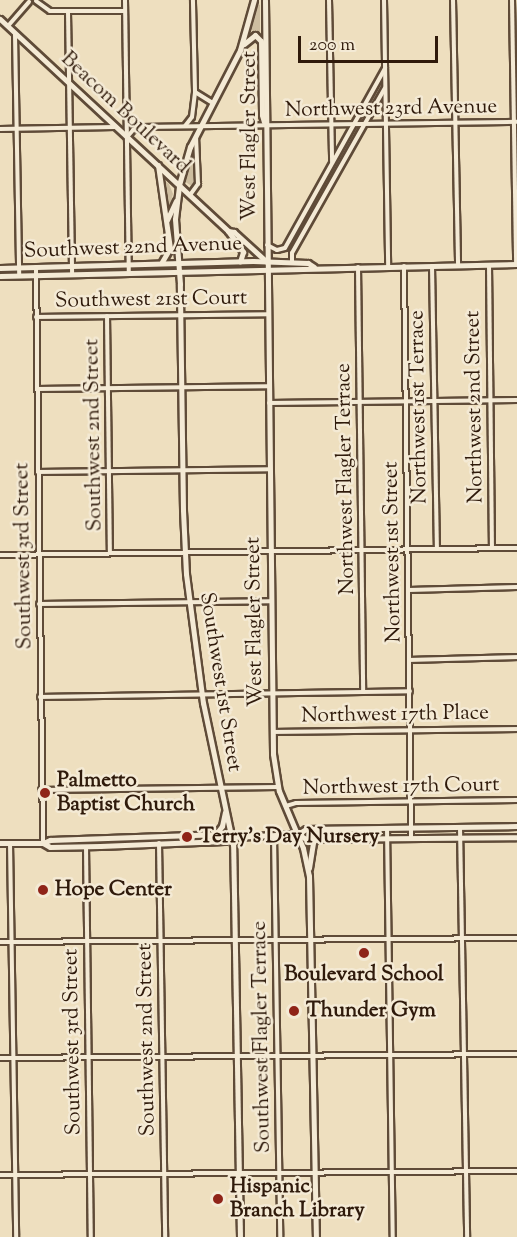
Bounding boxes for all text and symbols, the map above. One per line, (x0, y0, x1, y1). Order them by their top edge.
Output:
scale bar (301, 24, 440, 62)
text: 200 m (309, 33, 355, 59)
street label: Beacom Boulevard (55, 47, 195, 179)
street label: West Flagler Street (237, 51, 263, 221)
street label: Northwest 23rd Avenue (285, 95, 497, 123)
street label: Southwest 22nd Avenue (23, 232, 243, 264)
street label: Southwest 21st Court (55, 286, 247, 314)
street label: Northwest 1st Terrace (405, 310, 433, 504)
street label: Northwest 2nd Street (461, 311, 489, 503)
street label: Southwest 2nd Street (80, 338, 108, 532)
street label: Northwest Flagler Terrace (331, 363, 361, 595)
street label: Northwest 1st Street (379, 461, 407, 643)
street label: Southwest 3rd Street (10, 462, 38, 650)
street label: West Flagler Street (241, 537, 269, 707)
street label: Southwest 1st Street (193, 590, 247, 774)
street label: Northwest 17th Place (301, 701, 489, 729)
place label: Palmetto Baptist Church (57, 768, 195, 818)
street label: Northwest 17th Court (303, 773, 499, 801)
marker: Palmetto Baptist Church (38, 786, 52, 800)
place label: Terry's Day Nursery (199, 824, 379, 850)
marker: Terry's Day Nursery (180, 830, 194, 844)
place label: Hope Center (55, 877, 172, 903)
marker: Hope Center (36, 883, 50, 897)
street label: Southwest Flagler Terrace (247, 921, 277, 1153)
street label: Southwest 2nd Street (133, 943, 161, 1137)
marker: Boulevard School (357, 946, 371, 960)
street label: Southwest 3rd Street (59, 948, 87, 1136)
place label: Boulevard School (284, 962, 444, 988)
place label: Thunder Gym (306, 998, 436, 1024)
marker: Thunder Gym (287, 1004, 301, 1018)
place label: Hispanic Branch Library (230, 1174, 365, 1224)
marker: Hispanic Branch Library (211, 1192, 225, 1206)

